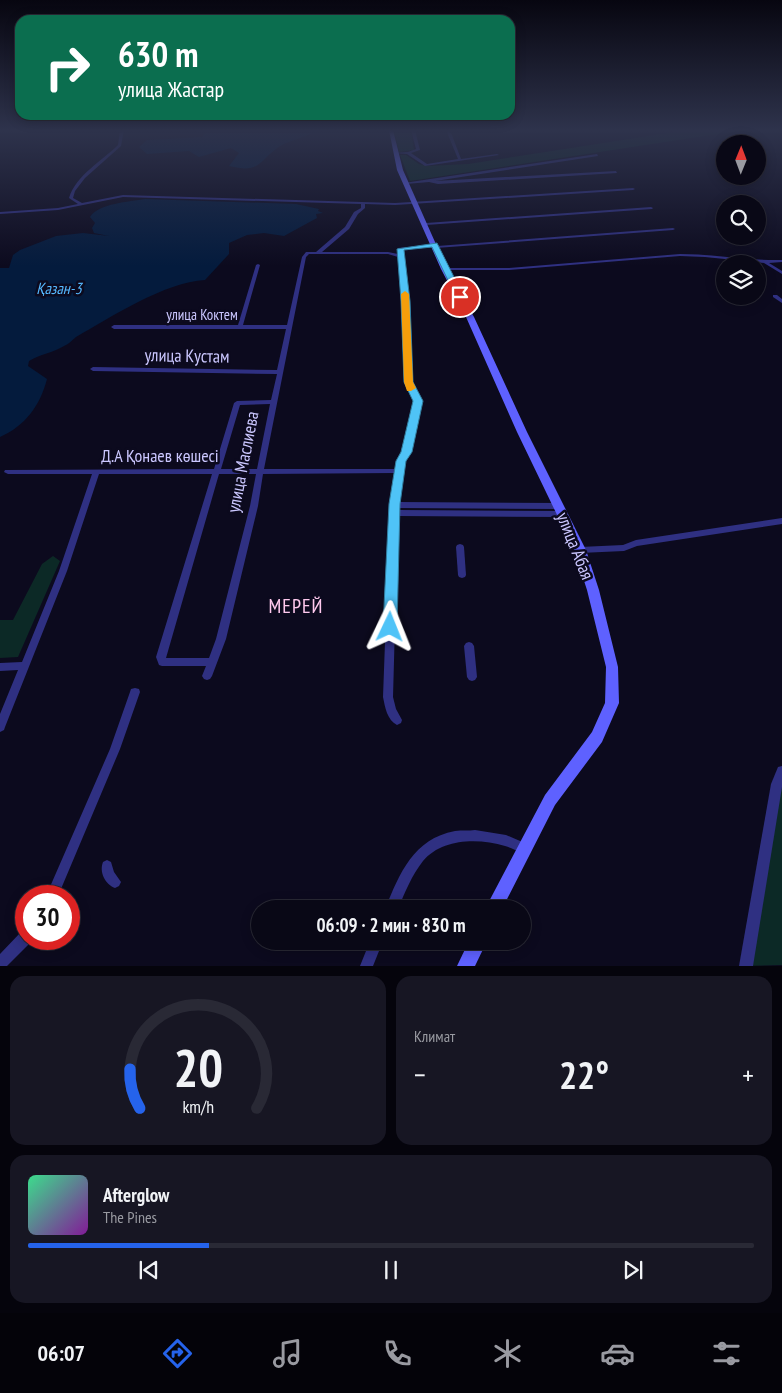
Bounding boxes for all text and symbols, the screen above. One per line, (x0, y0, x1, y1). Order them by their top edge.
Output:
text: 630 m (118, 31, 199, 77)
icon: right (35, 35, 100, 100)
text: улица Жастар (118, 75, 224, 103)
north arrow (716, 135, 766, 185)
map controls (716, 135, 766, 305)
button: search (716, 195, 766, 245)
button: layers (716, 255, 766, 305)
pin (439, 276, 481, 318)
water label: Қазан-3 (36, 278, 83, 298)
icon: arrive (446, 283, 474, 311)
street label: улица Коктем (166, 305, 238, 324)
street label: улица Кустам (144, 343, 230, 368)
street label: улица Маслиева (221, 409, 264, 515)
street label: Д.А Қонаев көшесі (101, 444, 219, 467)
street label: улица Абая (552, 509, 599, 583)
district label: МЕРЕЙ (269, 593, 323, 619)
position arrow (363, 600, 415, 652)
speed limit sign: 30 (15, 885, 80, 950)
text: 06:09 · 2 мин · 830 m (317, 913, 465, 937)
text: Климат (414, 1026, 455, 1046)
text: 20 (173, 1034, 223, 1101)
text: 22° (559, 1050, 609, 1099)
text: − (414, 1056, 426, 1093)
text: + (742, 1056, 754, 1093)
text: km/h (182, 1095, 214, 1118)
text: Afterglow (103, 1183, 169, 1207)
text: The Pines (103, 1207, 157, 1227)
icon: previous (135, 1256, 163, 1284)
icon: pause (377, 1256, 405, 1284)
icon: next (619, 1256, 647, 1284)
icon: directions (160, 1336, 195, 1371)
icon: music (270, 1336, 305, 1371)
icon: phone (380, 1336, 415, 1371)
icon: climate (490, 1336, 525, 1371)
icon: car (600, 1336, 635, 1371)
icon: filters (709, 1336, 744, 1371)
text: 06:07 (37, 1339, 85, 1367)

